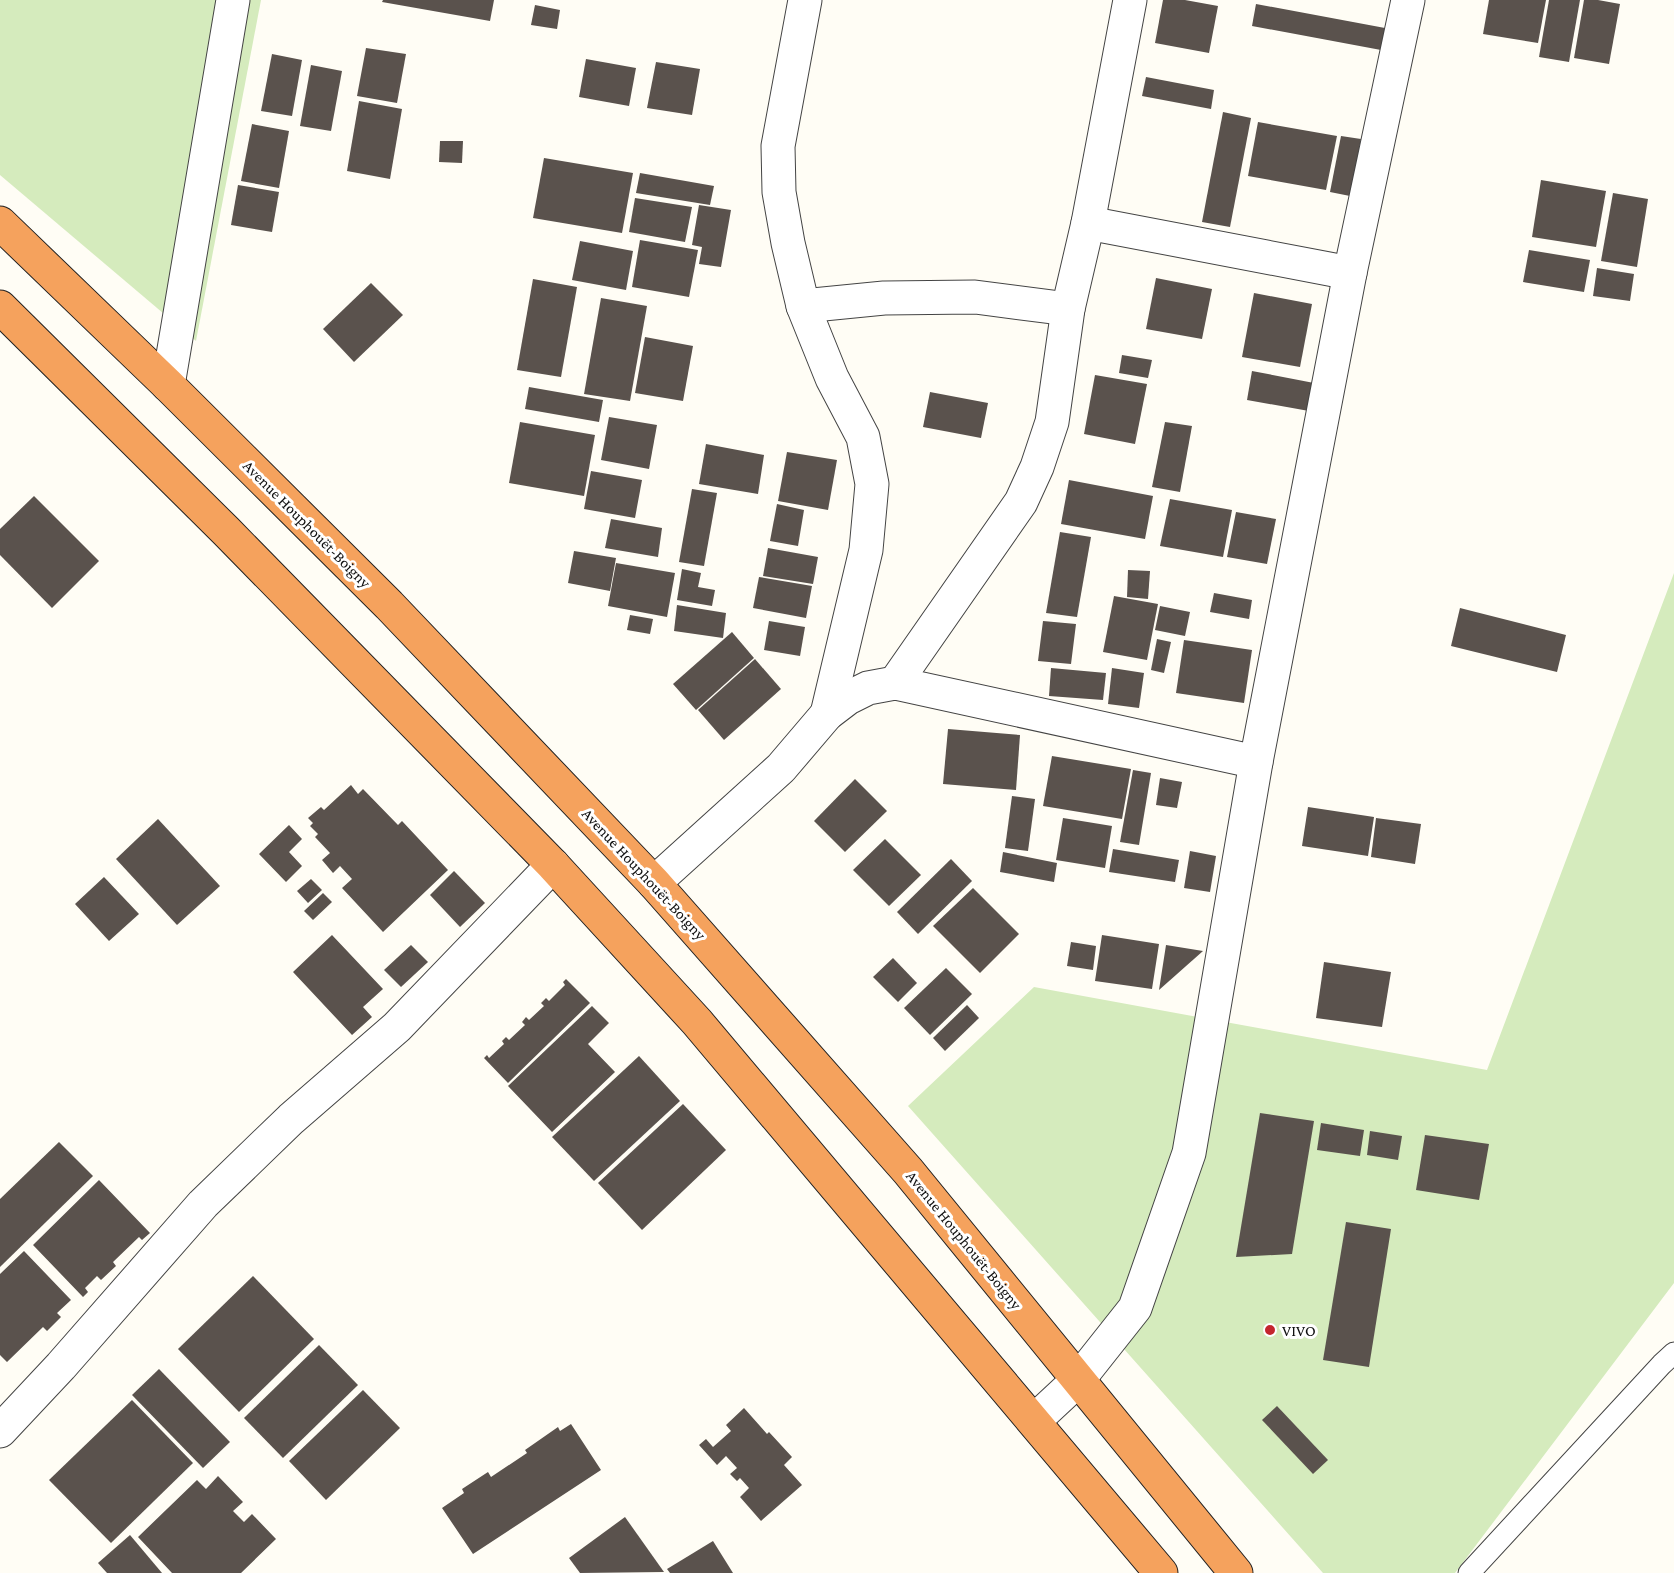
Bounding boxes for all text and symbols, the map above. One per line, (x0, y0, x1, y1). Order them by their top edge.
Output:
street label: Avenue Houphouët-Boigny (239, 457, 375, 592)
street label: Avenue Houphouët-Boigny (578, 805, 710, 944)
street label: Avenue Houphouët-Boigny (902, 1167, 1025, 1314)
place label: VIVO (1282, 1322, 1316, 1339)
marker: VIVO (1263, 1323, 1277, 1337)

